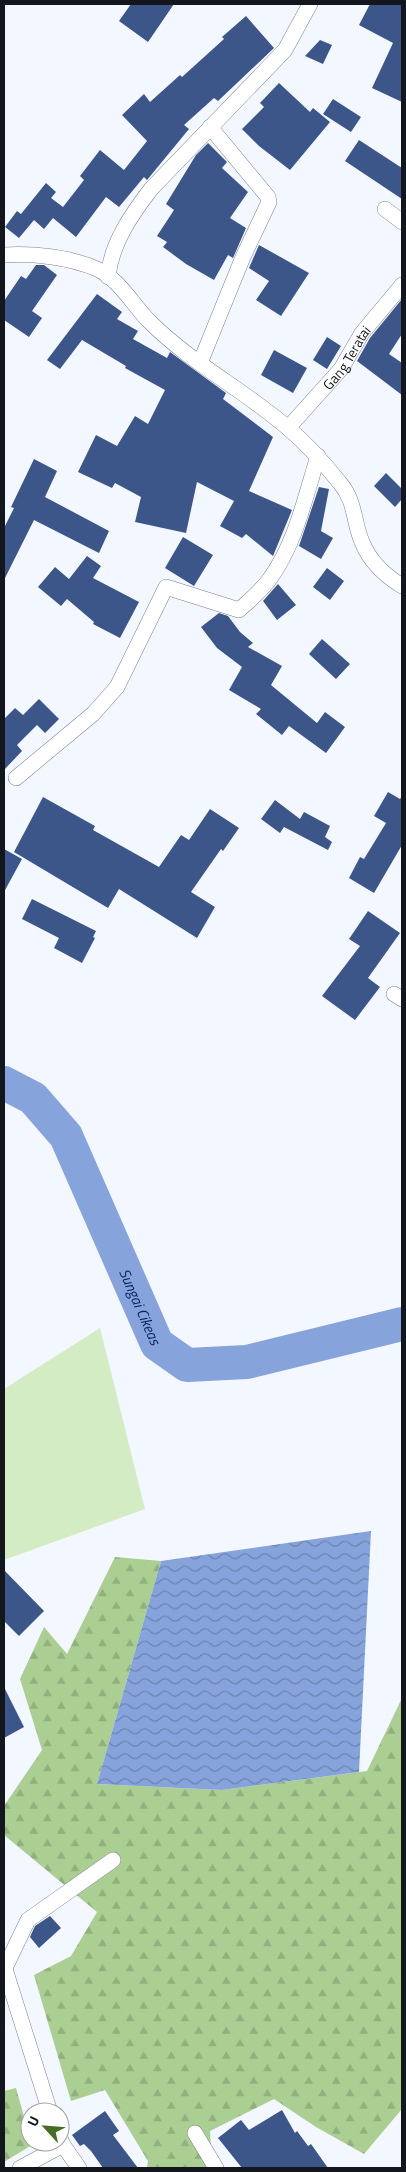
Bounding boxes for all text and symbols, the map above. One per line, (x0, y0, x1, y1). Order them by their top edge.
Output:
street label: Gang Teratai (317, 320, 375, 394)
water label: Sungai Cikeas (114, 1265, 168, 1350)
north arrow (20, 2102, 70, 2152)
text: U (21, 2112, 44, 2130)

